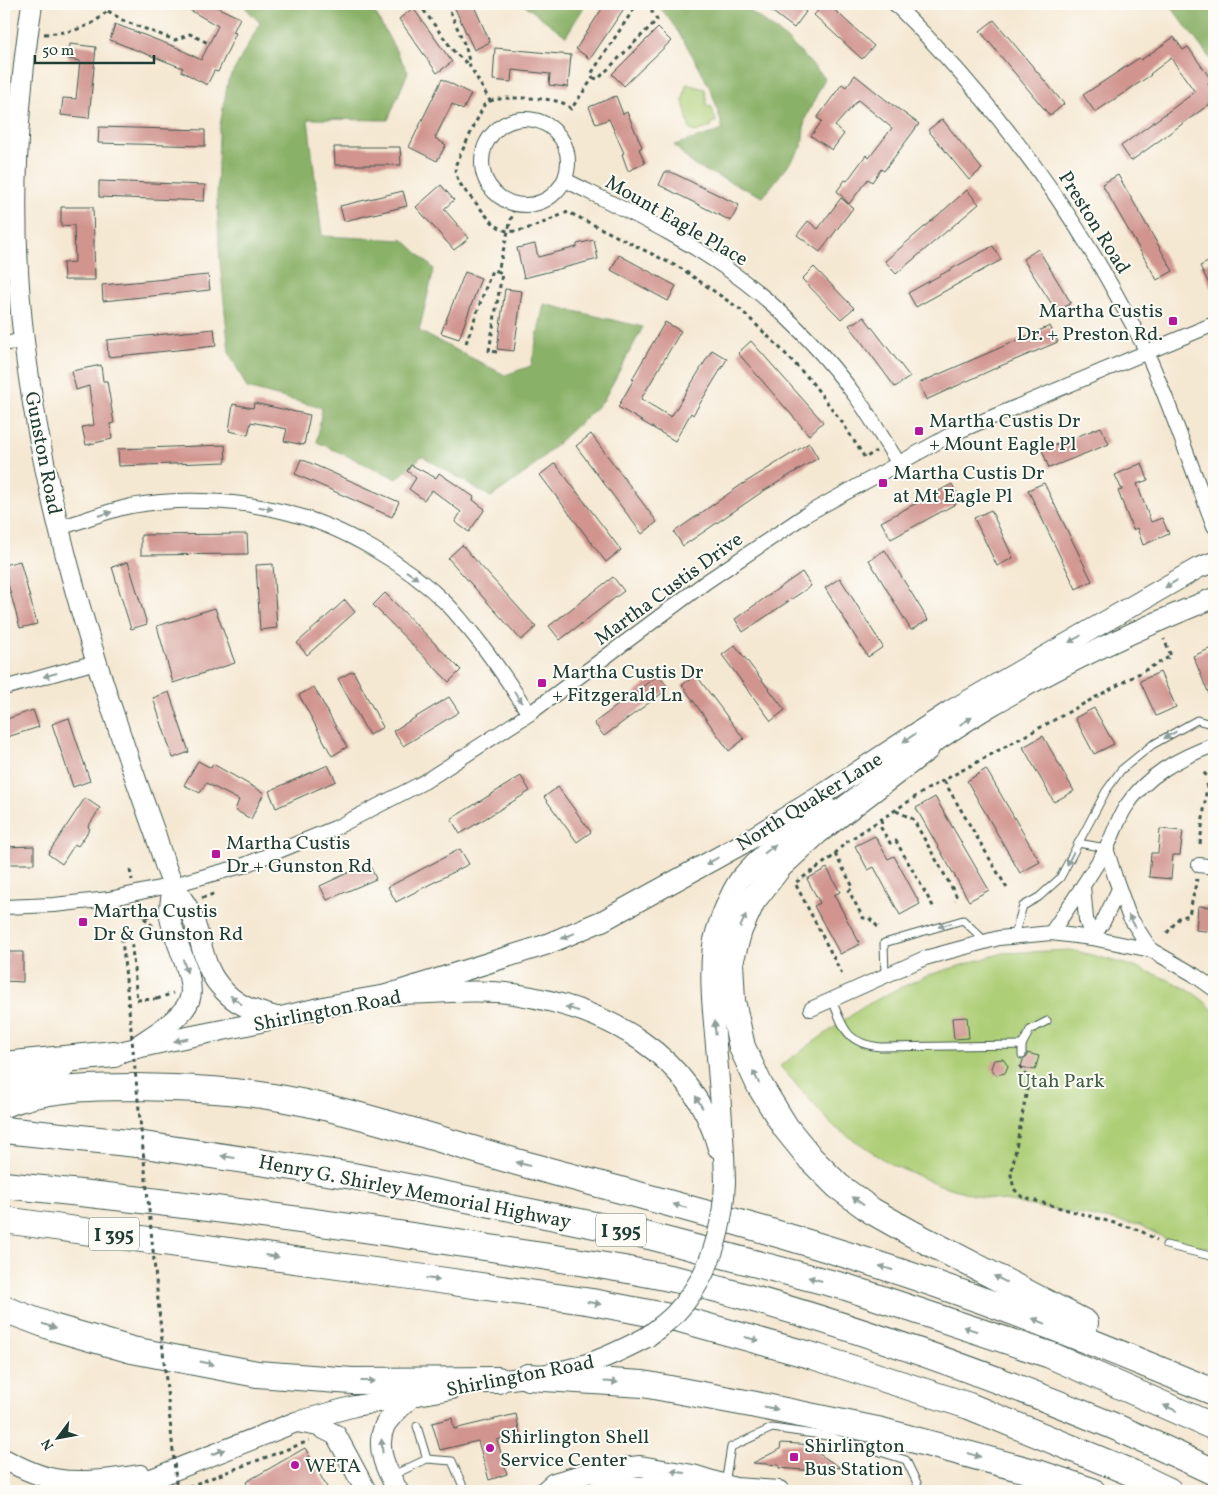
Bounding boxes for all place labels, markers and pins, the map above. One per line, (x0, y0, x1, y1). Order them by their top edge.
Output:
place label: Martha Custis Dr. + Preston Rd. (1016, 298, 1163, 349)
marker: Martha Custis Dr. + Preston Rd. (1167, 315, 1179, 327)
place label: Martha Custis Dr + Mount Eagle Pl (929, 408, 1080, 459)
marker: Martha Custis Dr + Mount Eagle Pl (913, 425, 925, 437)
place label: Martha Custis Dr at Mt Eagle Pl (893, 460, 1044, 511)
marker: Martha Custis Dr at Mt Eagle Pl (877, 477, 889, 489)
place label: Martha Custis Dr + Fitzgerald Ln (552, 659, 703, 710)
marker: Martha Custis Dr + Fitzgerald Ln (536, 677, 548, 689)
place label: Martha Custis Dr + Gunston Rd (226, 830, 372, 881)
marker: Martha Custis Dr + Gunston Rd (210, 848, 222, 860)
place label: Martha Custis Dr & Gunston Rd (93, 898, 243, 949)
marker: Martha Custis Dr & Gunston Rd (77, 916, 89, 928)
place label: Shirlington Shell Service Center (500, 1424, 649, 1475)
place label: Shirlington Bus Station (804, 1433, 905, 1484)
marker: Shirlington Shell Service Center (484, 1442, 496, 1454)
marker: Shirlington Bus Station (788, 1451, 800, 1463)
place label: WETA (305, 1453, 361, 1481)
marker: WETA (289, 1459, 301, 1471)

